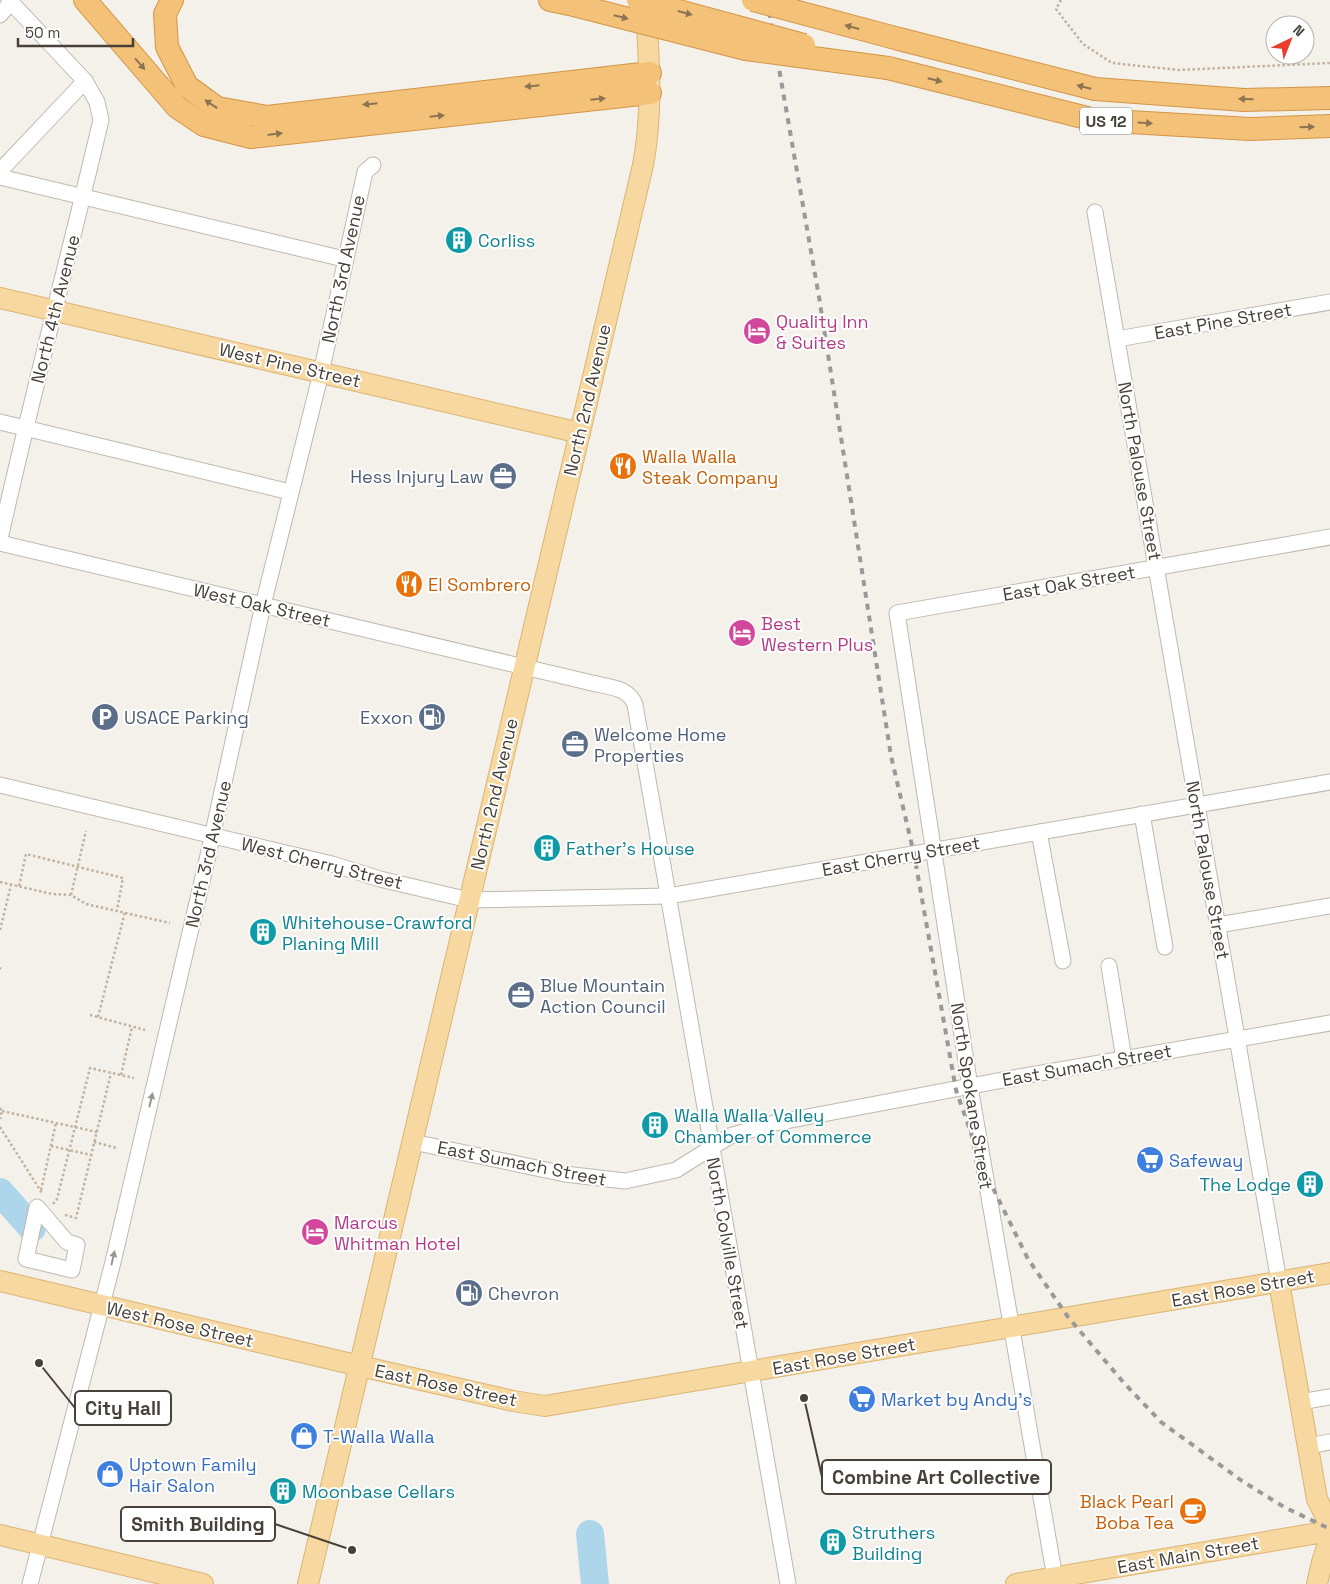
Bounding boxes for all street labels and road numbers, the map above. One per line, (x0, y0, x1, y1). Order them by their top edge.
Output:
road number: US 12 (1080, 108, 1132, 134)
street label: North 3rd Avenue (316, 193, 370, 345)
street label: North 4th Avenue (25, 232, 85, 386)
street label: East Pine Street (1152, 298, 1294, 344)
street label: North 2nd Avenue (558, 322, 616, 478)
street label: West Pine Street (217, 337, 363, 393)
street label: North Palouse Street (1113, 380, 1167, 562)
street label: East Oak Street (1001, 560, 1137, 606)
street label: West Oak Street (191, 578, 333, 632)
street label: North 2nd Avenue (465, 716, 523, 872)
street label: North 3rd Avenue (180, 778, 236, 930)
street label: North Palouse Street (1181, 779, 1235, 961)
street label: East Cherry Street (820, 831, 982, 881)
street label: West Cherry Street (239, 832, 405, 894)
street label: North Spokane Street (946, 1001, 998, 1191)
street label: East Sumach Street (1000, 1039, 1174, 1091)
street label: East Sumach Street (436, 1135, 608, 1191)
street label: North Colville Street (702, 1155, 754, 1331)
street label: East Rose Street (1170, 1264, 1316, 1312)
street label: West Rose Street (104, 1296, 256, 1352)
street label: East Rose Street (771, 1332, 917, 1380)
street label: East Rose Street (373, 1359, 519, 1411)
street label: East Main Street (1115, 1531, 1261, 1579)

